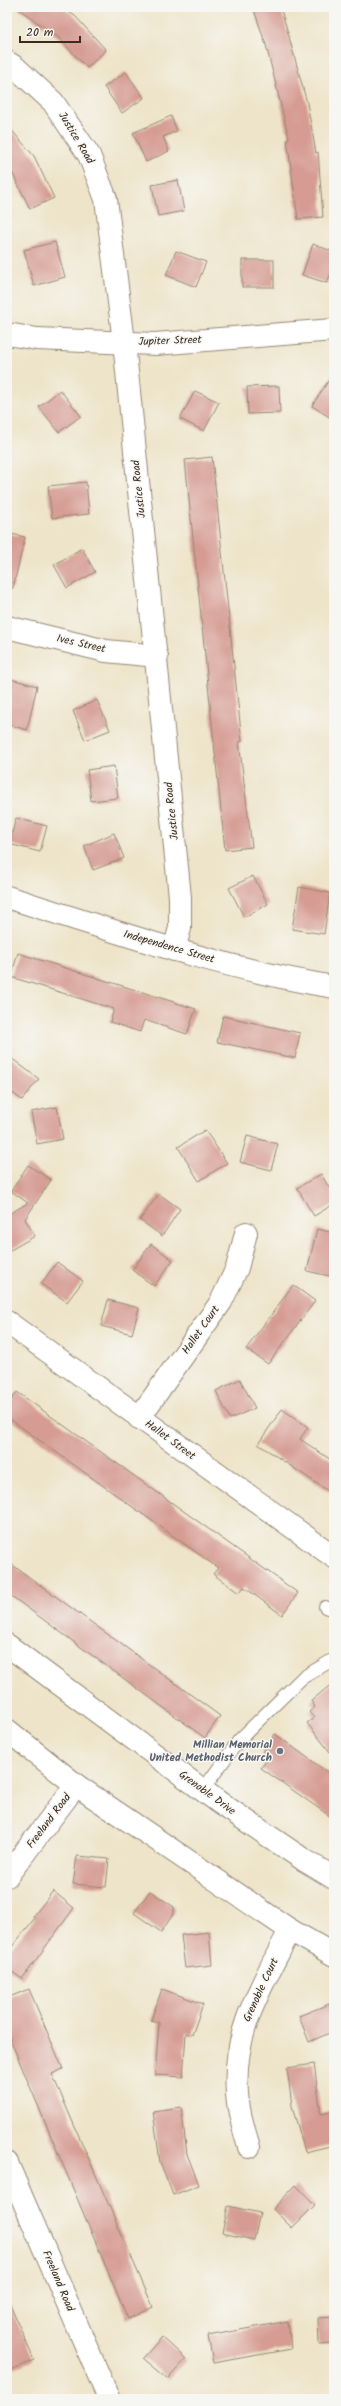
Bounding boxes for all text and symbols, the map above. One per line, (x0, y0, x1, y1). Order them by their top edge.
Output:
scale bar (20, 18, 80, 44)
text: 20 m (26, 23, 54, 42)
street label: Justice Road (53, 108, 99, 168)
street label: Jupiter Street (138, 331, 203, 351)
street label: Justice Road (127, 459, 151, 519)
street label: Ives Street (55, 630, 108, 659)
street label: Justice Road (160, 781, 184, 841)
street label: Independence Street (121, 925, 217, 969)
street label: Hallet Court (177, 1301, 225, 1358)
street label: Hallet Street (141, 1415, 200, 1465)
place label: Millian Memorial United Methodist Church (149, 1736, 272, 1767)
marker: Millian Memorial United Methodist Church (275, 1746, 285, 1756)
street label: Grenoble Drive (175, 1766, 239, 1820)
street label: Freeland Road (22, 1789, 76, 1852)
street label: Grenoble Court (238, 1954, 284, 2025)
street label: Freeland Road (37, 2248, 79, 2315)

